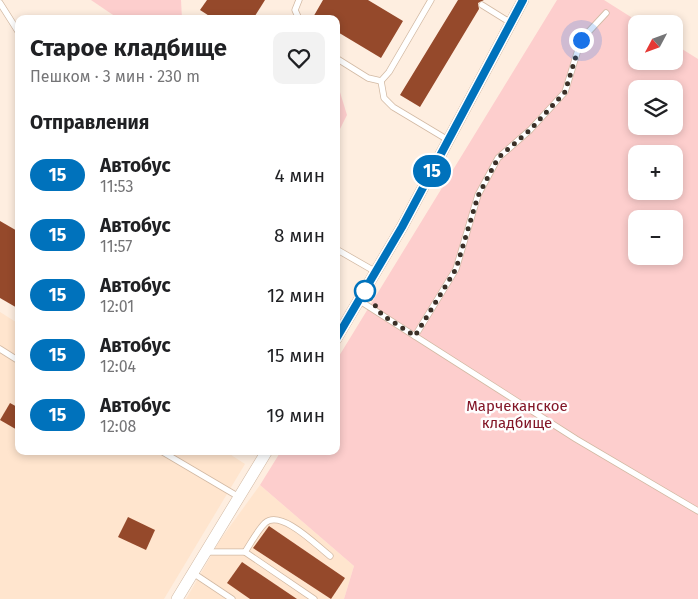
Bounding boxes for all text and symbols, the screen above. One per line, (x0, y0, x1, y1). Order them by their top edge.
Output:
north arrow (628, 15, 682, 70)
map controls (628, 15, 683, 265)
your location (569, 28, 594, 53)
button: heart (273, 32, 325, 84)
text: Старое кладбище (30, 34, 227, 62)
text: Пешком · 3 мин · 230 m (30, 67, 200, 86)
button: layers (628, 80, 683, 135)
text: Отправления (30, 111, 149, 134)
button: + (628, 145, 683, 200)
text: Автобус (100, 154, 171, 177)
line badge: 15 (410, 155, 454, 187)
text: 15 (423, 160, 441, 182)
text: 15 (49, 164, 67, 186)
text: 4 мин (274, 164, 325, 187)
text: 11:53 (100, 177, 133, 196)
button: − (628, 210, 683, 265)
text: Автобус (100, 214, 171, 237)
text: 15 (49, 224, 67, 246)
text: 8 мин (274, 224, 325, 247)
text: 11:57 (100, 237, 132, 256)
text: Автобус (100, 274, 171, 297)
unlabelled marker (354, 280, 376, 302)
text: 15 (49, 284, 67, 306)
text: 12 мин (267, 284, 325, 307)
text: 12:01 (100, 297, 134, 316)
text: Автобус (100, 334, 171, 357)
text: 15 (49, 344, 67, 366)
text: 15 мин (267, 344, 325, 367)
text: 12:04 (100, 357, 136, 376)
text: Автобус (100, 394, 171, 417)
park label: Марчеканское кладбище (466, 397, 568, 432)
text: 15 (49, 404, 67, 426)
text: 19 мин (266, 404, 325, 427)
text: 12:08 (100, 417, 136, 436)

